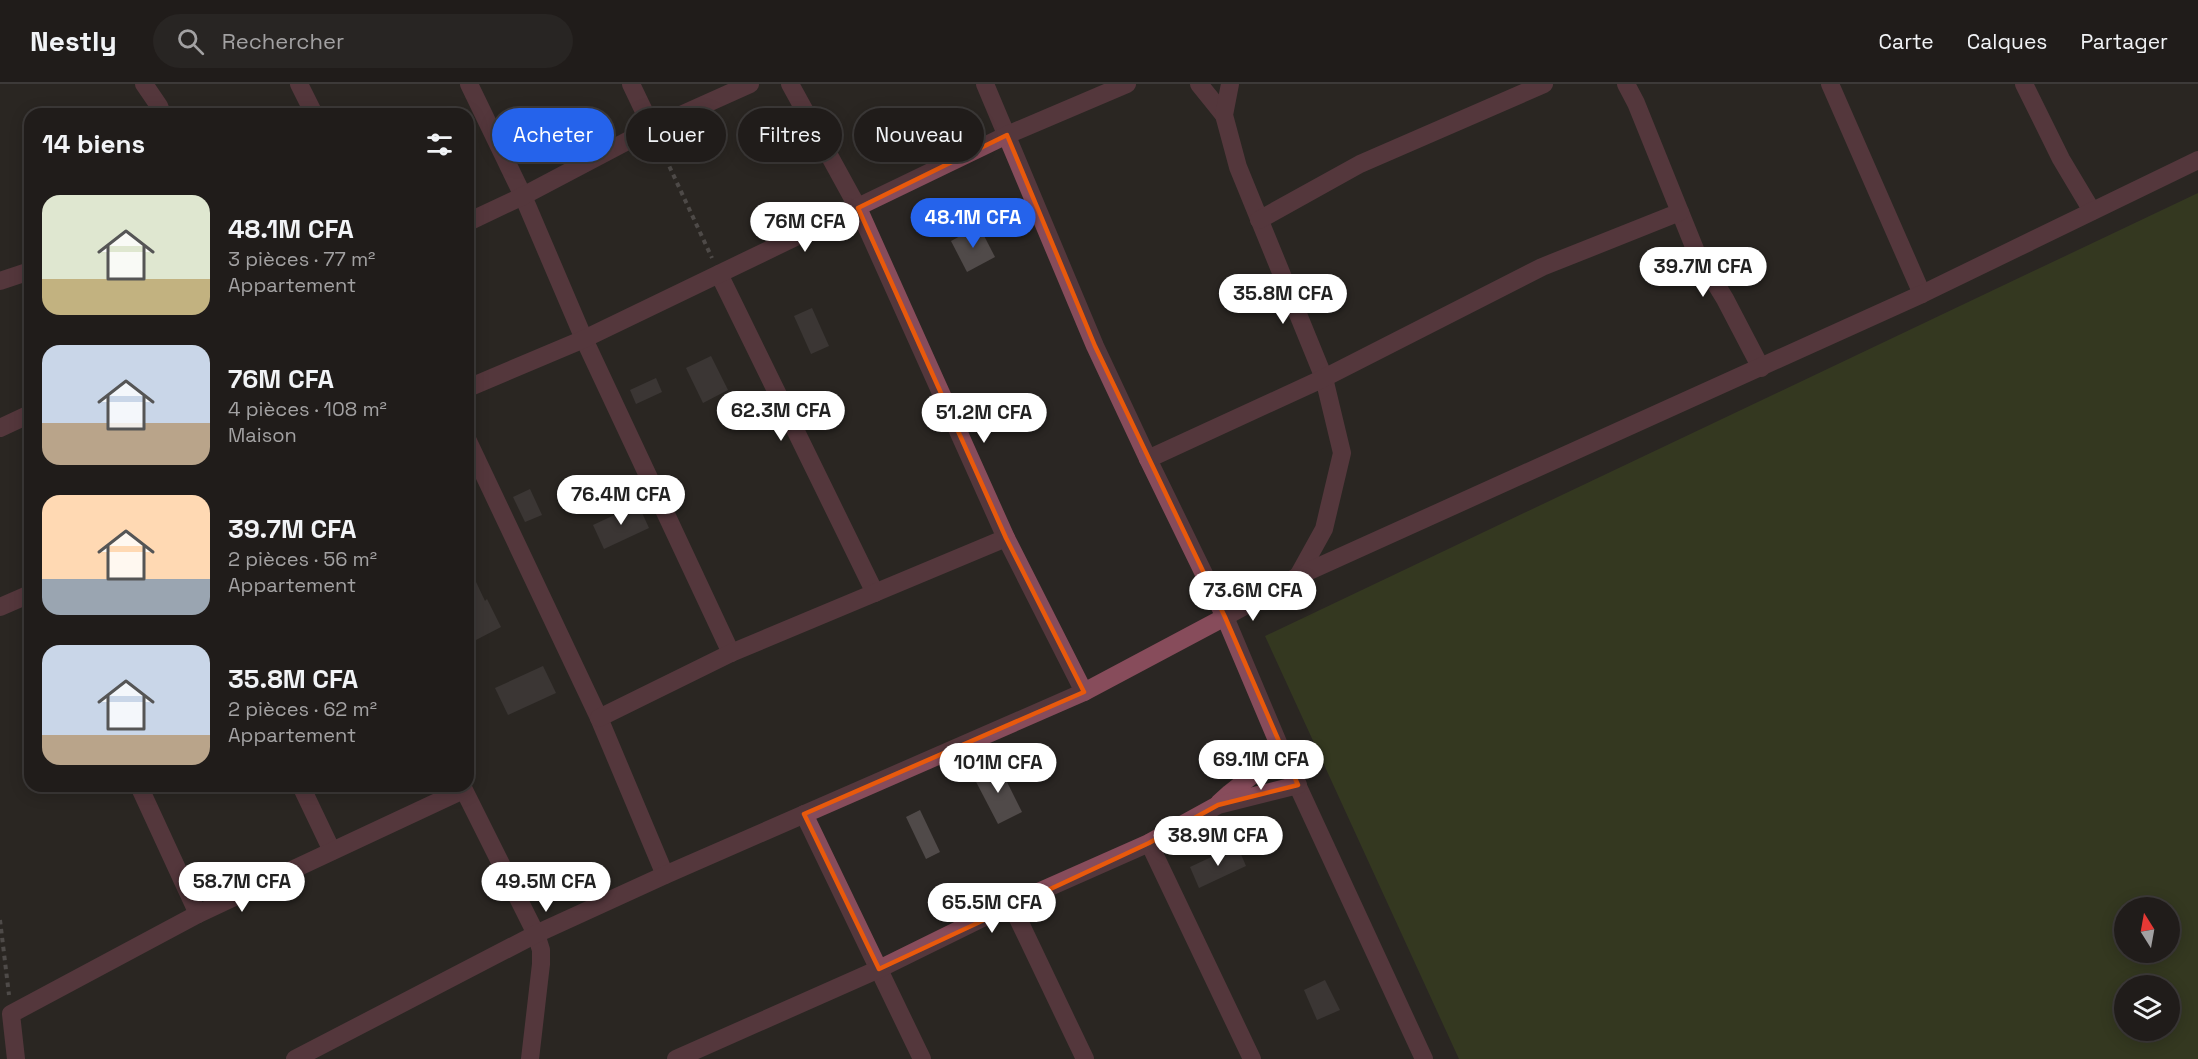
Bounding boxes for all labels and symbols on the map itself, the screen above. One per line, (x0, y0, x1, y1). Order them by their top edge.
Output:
pin: 48.1M CFA (904, 198, 1042, 249)
pin: 76M CFA (750, 202, 860, 253)
pin: 39.7M CFA (1634, 247, 1772, 298)
pin: 35.8M CFA (1214, 274, 1352, 325)
pin: 62.3M CFA (712, 391, 850, 442)
pin: 51.2M CFA (915, 393, 1053, 444)
pin: 76.4M CFA (552, 475, 690, 526)
pin: 73.6M CFA (1184, 571, 1322, 622)
pin: 69.1M CFA (1192, 740, 1330, 791)
pin: 101M CFA (936, 743, 1060, 794)
pin: 38.9M CFA (1149, 816, 1287, 867)
pin: 58.7M CFA (173, 862, 311, 913)
pin: 49.5M CFA (477, 862, 615, 913)
pin: 65.5M CFA (923, 883, 1061, 934)
north arrow (2114, 897, 2180, 963)

